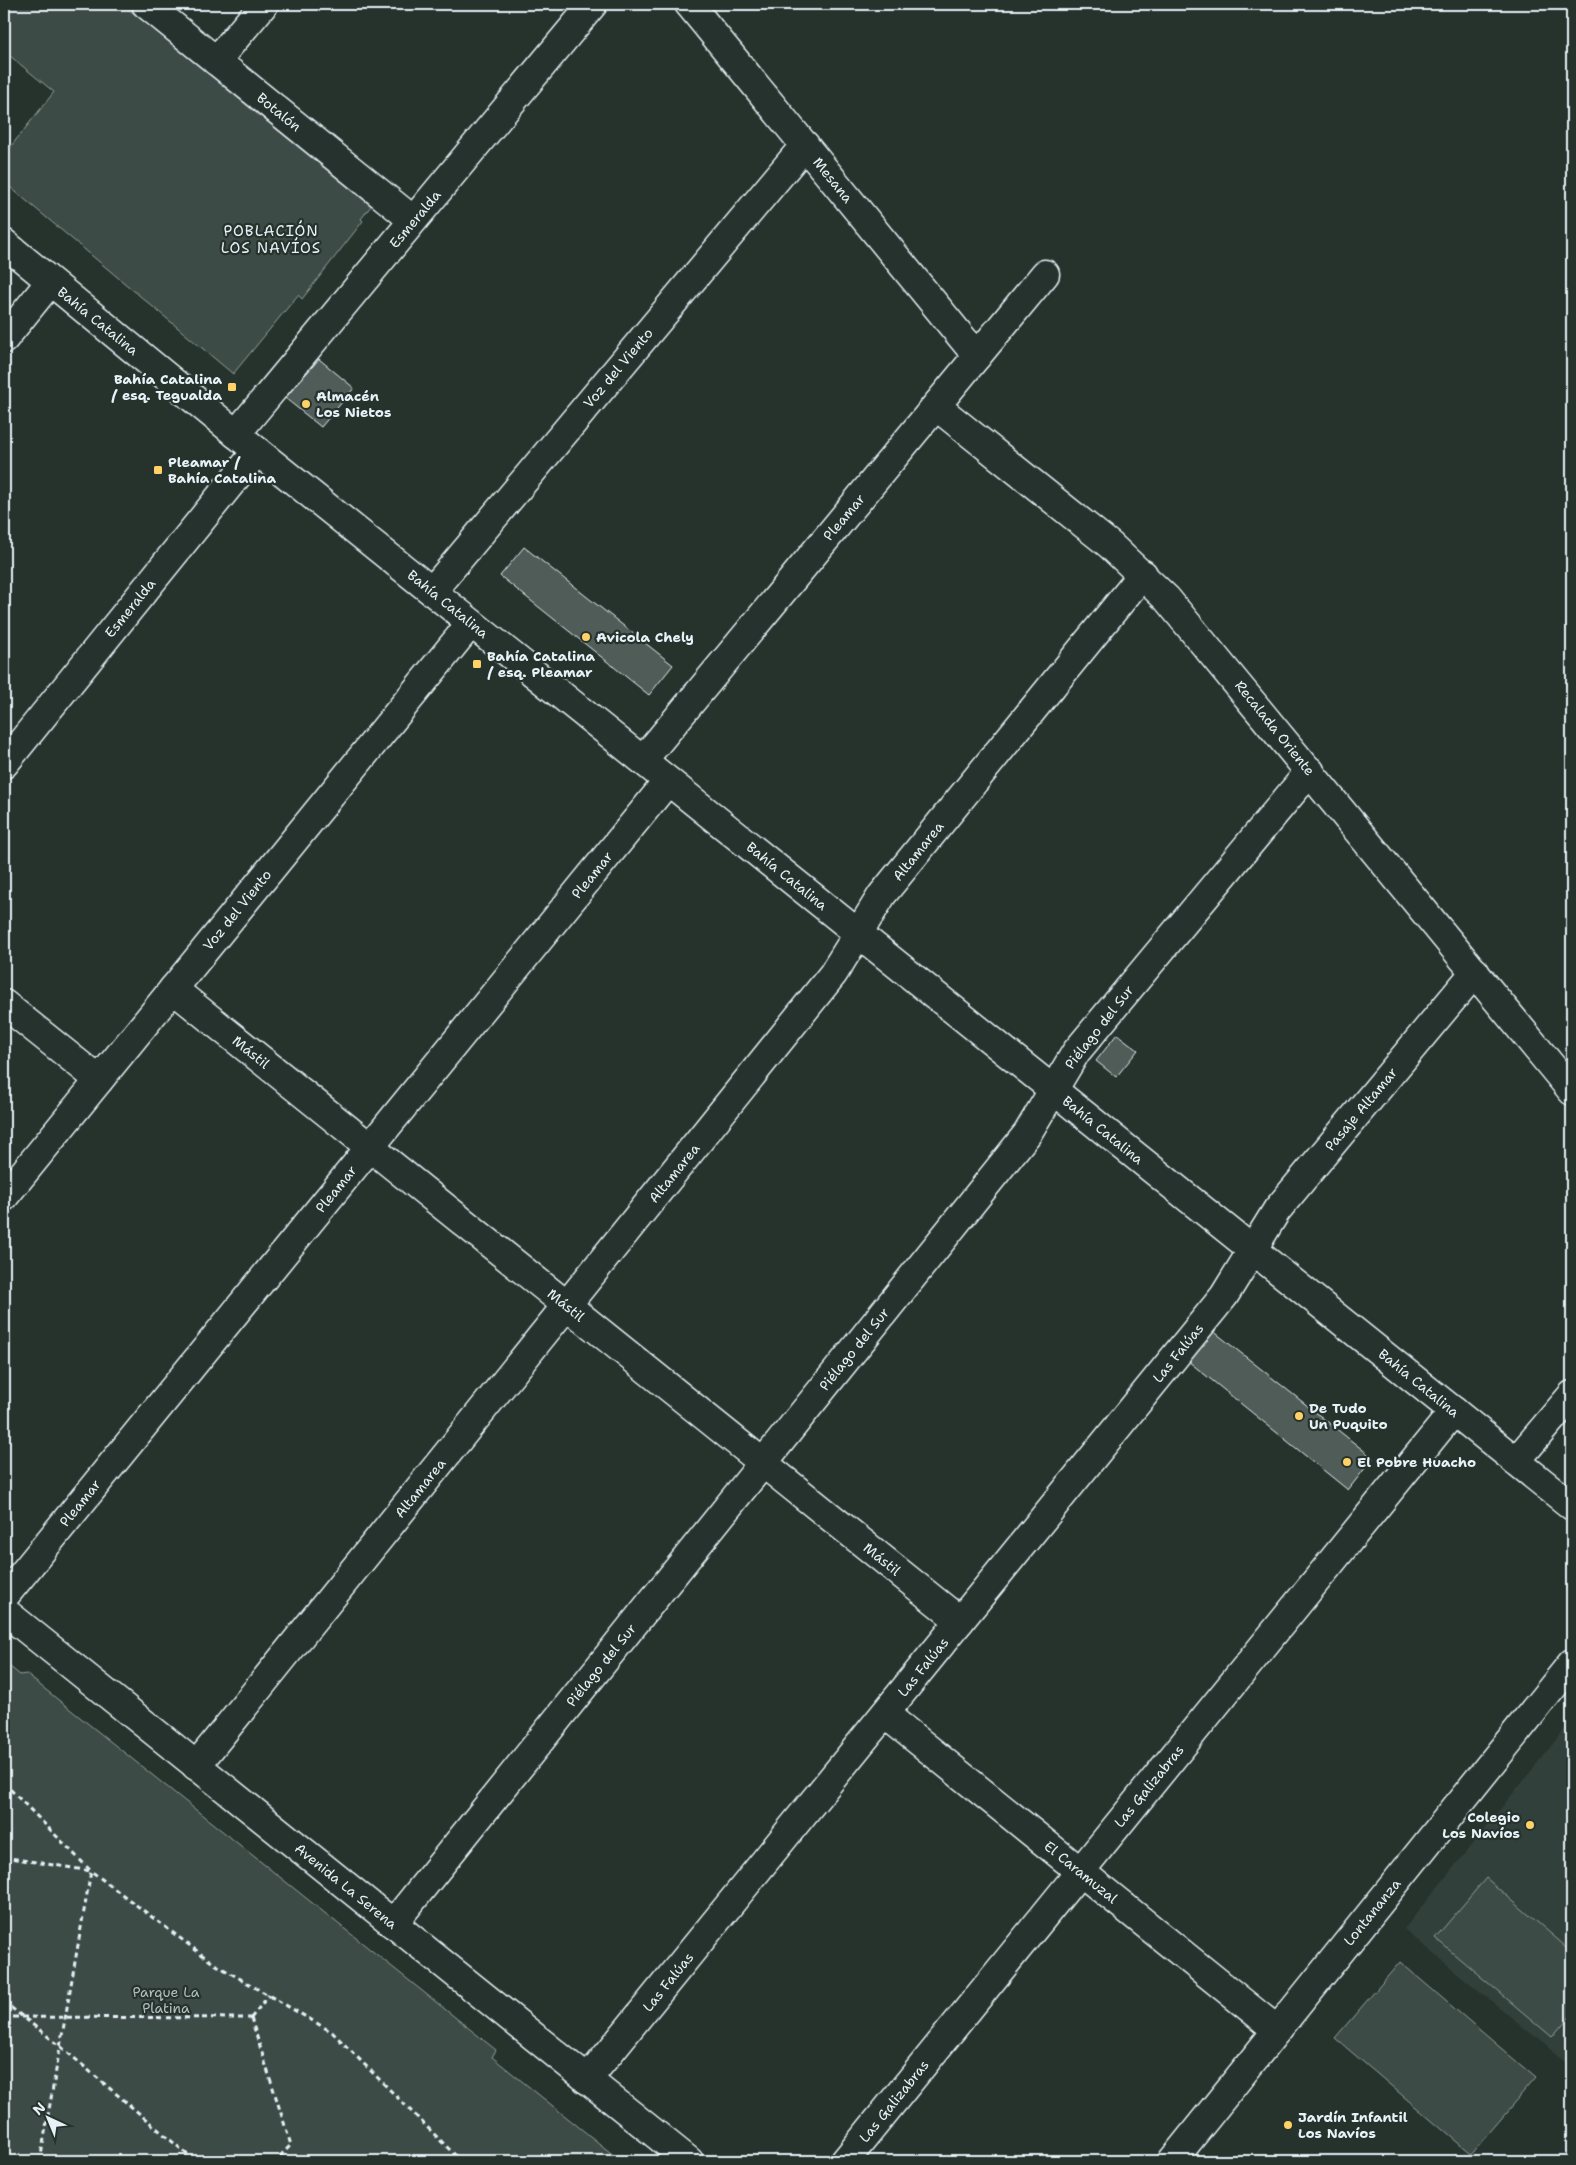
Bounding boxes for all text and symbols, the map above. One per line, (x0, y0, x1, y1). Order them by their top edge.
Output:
street label: Botalón (253, 89, 305, 136)
street label: Mesana (809, 153, 857, 207)
street label: Esmeralda (385, 186, 445, 252)
district label: POBLACIÓN LOS NAVÍOS (221, 220, 321, 258)
street label: Bahía Catalina (54, 283, 142, 359)
street label: Voz del Viento (579, 324, 657, 412)
place label: Bahía Catalina / esq. Tegualda (111, 370, 222, 404)
marker: Bahía Catalina / esq. Tegualda (226, 381, 238, 393)
place label: Almacén Los Nietos (316, 387, 391, 421)
marker: Almacén Los Nietos (300, 398, 312, 410)
place label: Pleamar / Bahía Catalina (168, 453, 276, 487)
marker: Pleamar / Bahía Catalina (152, 464, 164, 476)
street label: Pleamar (819, 490, 869, 544)
street label: Bahía Catalina (404, 566, 492, 642)
street label: Esmeralda (101, 575, 159, 641)
place label: Avicola Chely (596, 628, 694, 646)
marker: Avicola Chely (580, 631, 592, 643)
place label: Bahía Catalina / esq. Pleamar (487, 647, 595, 681)
marker: Bahía Catalina / esq. Pleamar (471, 658, 483, 670)
street label: Recalada Oriente (1231, 677, 1319, 779)
street label: Altamarea (889, 817, 948, 884)
street label: Bahía Catalina (743, 838, 831, 914)
street label: Pleamar (567, 847, 617, 902)
street label: Voz del Viento (199, 866, 275, 954)
street label: Piélago del Sur (1061, 981, 1138, 1073)
street label: Mástil (229, 1032, 274, 1073)
street label: Pasaje Altamar (1321, 1063, 1401, 1154)
street label: Bahía Catalina (1059, 1092, 1147, 1168)
street label: Altamarea (645, 1139, 704, 1206)
street label: Pleamar (311, 1161, 361, 1216)
street label: Mástil (544, 1285, 589, 1326)
street label: Piélago del Sur (815, 1304, 893, 1394)
street label: Las Falúas (1149, 1320, 1207, 1386)
street label: Bahía Catalina (1375, 1345, 1463, 1421)
place label: De Tudo Un Puquito (1309, 1399, 1388, 1433)
marker: De Tudo Un Puquito (1293, 1410, 1305, 1422)
place label: El Pobre Huacho (1357, 1453, 1476, 1471)
street label: Altamarea (391, 1454, 450, 1521)
marker: El Pobre Huacho (1341, 1456, 1353, 1468)
street label: Pleamar (55, 1475, 105, 1530)
street label: Mástil (860, 1539, 905, 1580)
street label: Piélago del Sur (562, 1620, 640, 1710)
street label: Las Falúas (894, 1634, 952, 1700)
street label: Las Galizabras (1110, 1741, 1188, 1831)
place label: Colegio Los Navíos (1442, 1808, 1520, 1842)
marker: Colegio Los Navíos (1524, 1819, 1536, 1831)
street label: El Caramuzal (1041, 1837, 1122, 1908)
street label: Avenida La Serena (291, 1839, 401, 1933)
street label: Lontananza (1339, 1875, 1405, 1949)
street label: Las Falúas (639, 1949, 697, 2015)
park label: Parque La Platina (133, 1983, 200, 2017)
street label: Las Galizabras (855, 2056, 933, 2146)
north arrow (22, 2092, 72, 2142)
text: N (29, 2098, 49, 2119)
place label: Jardín Infantil Los Navíos (1298, 2108, 1408, 2142)
marker: Jardín Infantil Los Navíos (1282, 2119, 1294, 2131)

